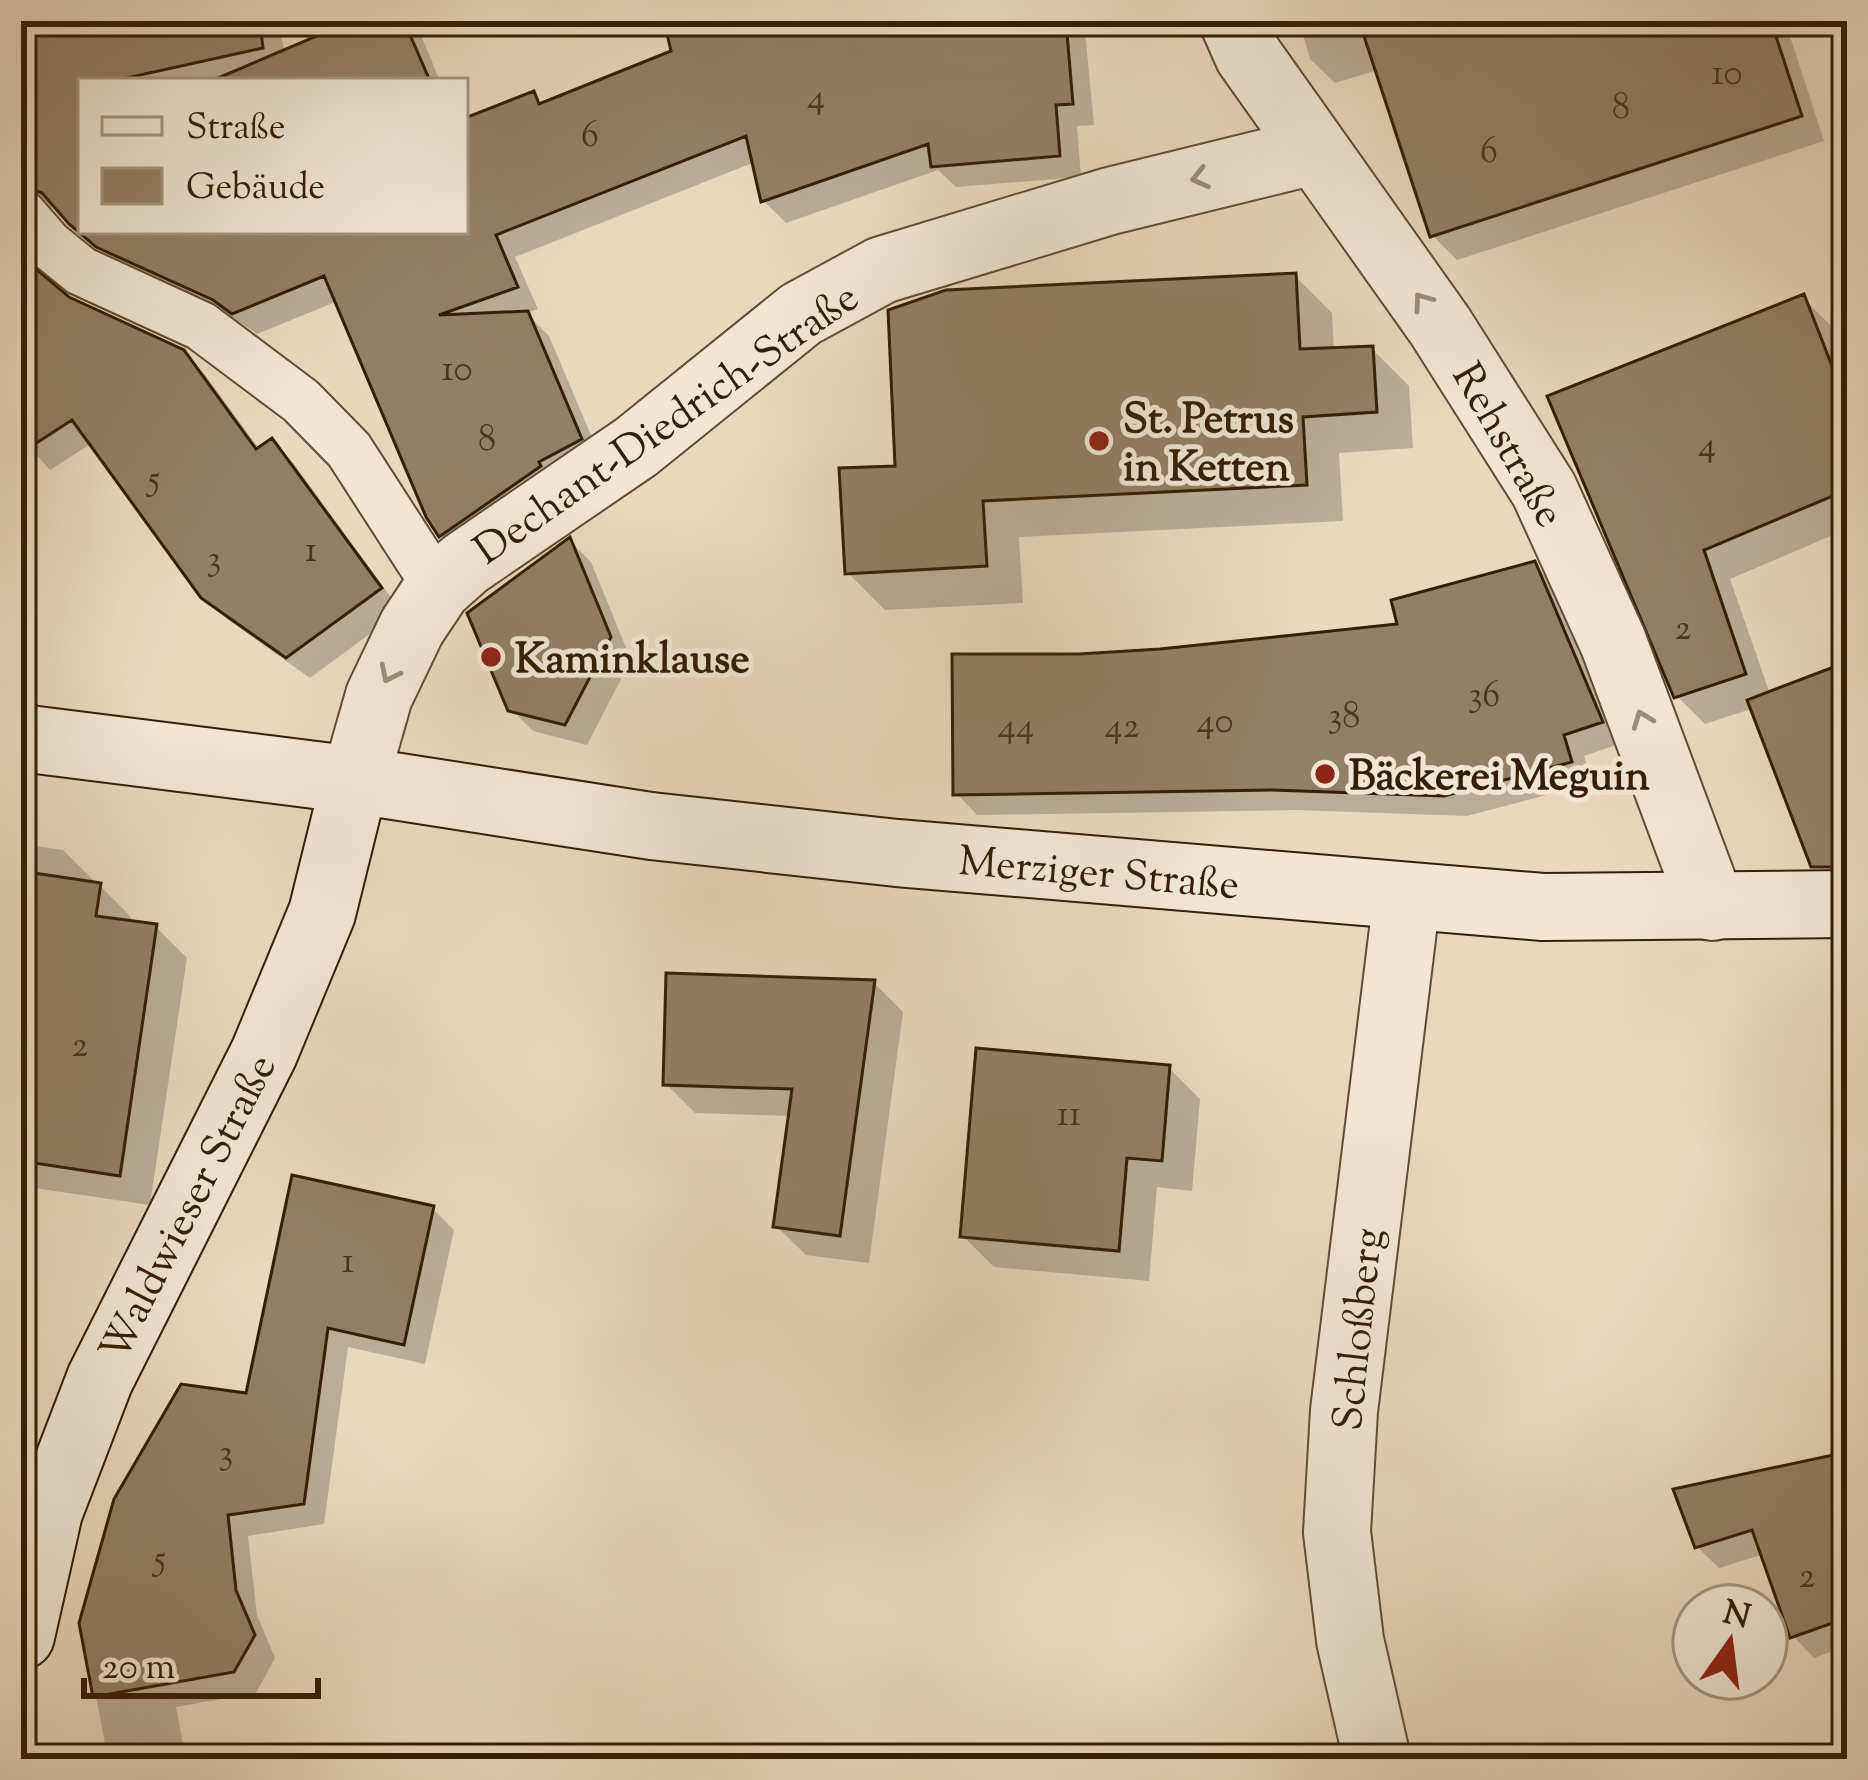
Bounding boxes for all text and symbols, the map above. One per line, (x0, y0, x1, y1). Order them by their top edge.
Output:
house number: 10 (1712, 49, 1742, 101)
house number: 4 (807, 73, 825, 125)
legend (78, 78, 468, 234)
house number: 8 (1612, 83, 1630, 135)
text: Straße (186, 103, 286, 155)
house number: 6 (581, 111, 599, 163)
house number: 6 (1480, 127, 1498, 179)
text: Gebäude (186, 163, 325, 215)
one-way arrow (1191, 164, 1211, 189)
street label: Dechant-Diedrich-Straße (463, 270, 872, 582)
one-way arrow (1414, 292, 1436, 314)
house number: 10 (442, 345, 472, 397)
street label: Rehstraße (1435, 353, 1577, 540)
place label: St. Petrus in Ketten (1123, 392, 1294, 500)
house number: 8 (478, 415, 496, 467)
house number: 4 (1698, 421, 1716, 473)
marker: St. Petrus in Ketten (1086, 428, 1112, 454)
house number: 5 (146, 455, 160, 507)
house number: 1 (305, 526, 317, 578)
house number: 3 (207, 535, 221, 587)
house number: 2 (1675, 604, 1692, 656)
place label: Kaminklause (515, 632, 750, 692)
marker: Kaminklause (478, 644, 504, 670)
one-way arrow (380, 662, 403, 683)
house number: 36 (1468, 671, 1500, 723)
house number: 38 (1328, 692, 1360, 744)
house number: 40 (1197, 697, 1233, 749)
house number: 44 (998, 702, 1034, 754)
house number: 42 (1105, 702, 1140, 754)
one-way arrow (1632, 709, 1656, 730)
place label: Bäckerei Meguin (1349, 749, 1650, 809)
marker: Bäckerei Meguin (1312, 761, 1338, 787)
street label: Merziger Straße (956, 834, 1241, 918)
house number: 2 (72, 1021, 89, 1073)
street label: Waldwieser Straße (87, 1045, 294, 1373)
house number: 11 (1057, 1090, 1081, 1142)
street label: Schloßberg (1321, 1225, 1401, 1434)
house number: 1 (342, 1237, 354, 1289)
house number: 3 (219, 1429, 233, 1481)
house number: 5 (152, 1535, 166, 1587)
house number: 2 (1799, 1552, 1816, 1604)
north arrow (1670, 1582, 1790, 1702)
text: N (1718, 1590, 1755, 1643)
scale bar (84, 1624, 318, 1698)
text: 20 m (102, 1643, 176, 1695)

